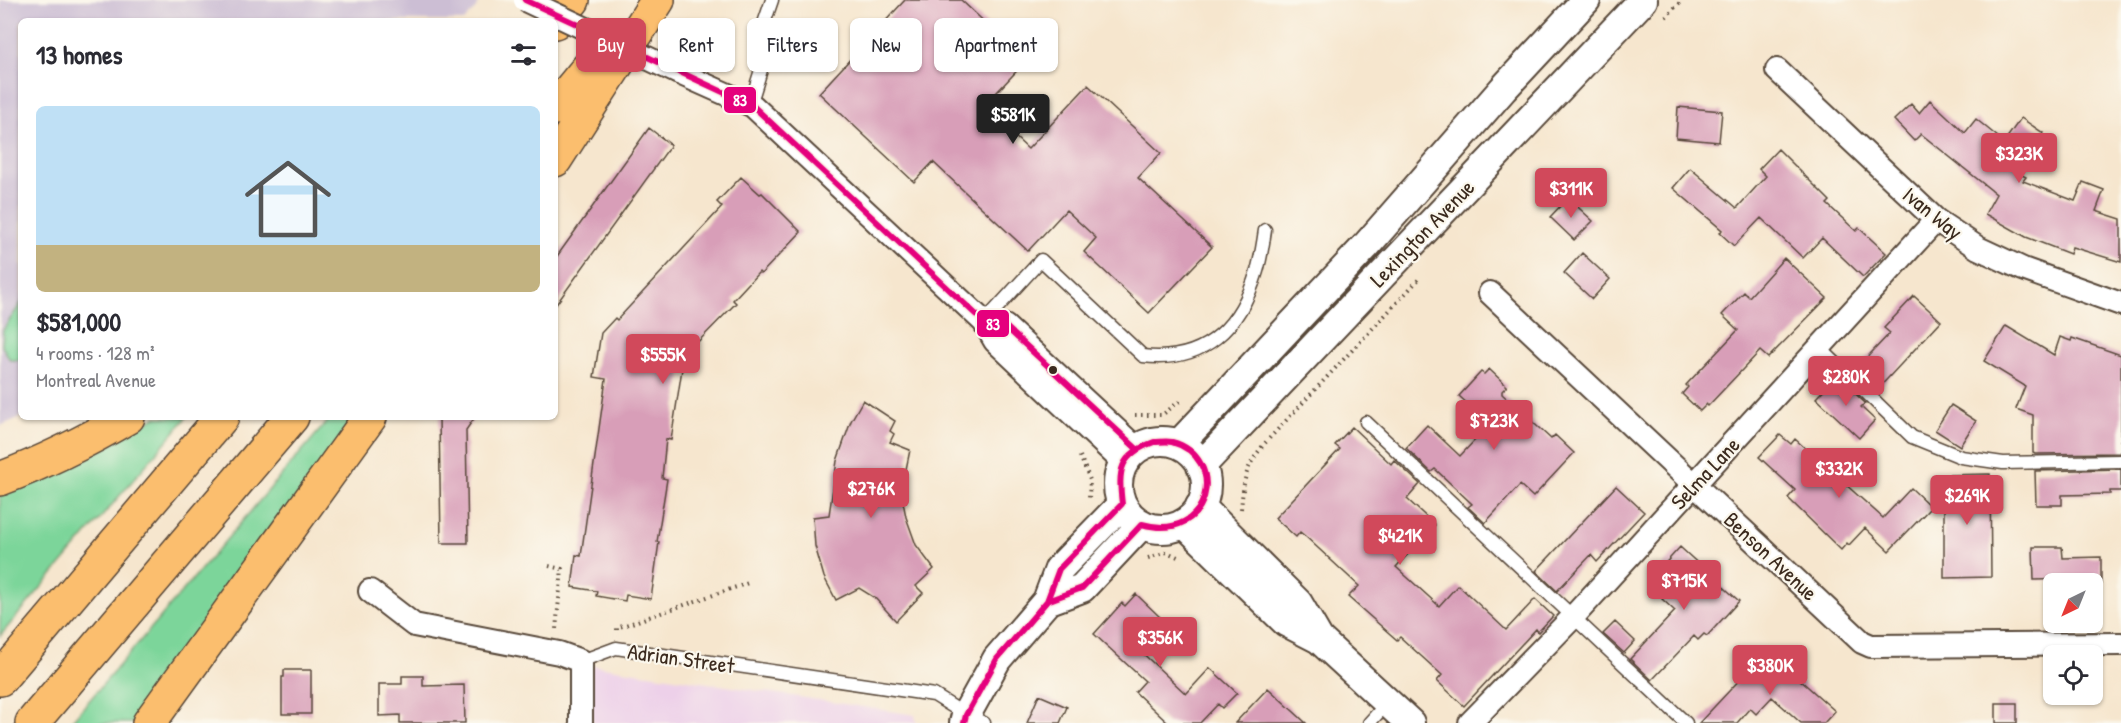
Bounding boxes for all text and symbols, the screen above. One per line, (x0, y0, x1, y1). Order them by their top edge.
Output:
chip: Buy (576, 18, 646, 72)
chip: Rent (658, 18, 735, 72)
chip: Filters (747, 18, 838, 72)
chip: New (850, 18, 922, 72)
chip: Apartment (934, 18, 1058, 72)
text: 13 homes (36, 37, 123, 72)
icon: filters (507, 38, 540, 71)
line badge: 83 (723, 86, 757, 114)
text: 83 (733, 89, 747, 111)
pin: $581K (971, 94, 1055, 145)
text: $581K (991, 100, 1035, 127)
pin: $323K (1977, 133, 2061, 184)
text: $323K (1995, 139, 2043, 166)
icon: home (234, 145, 342, 253)
pin: $311K (1529, 168, 1613, 219)
street label: Lexington Avenue (1363, 173, 1481, 293)
text: $311K (1549, 174, 1593, 201)
street label: Ivan Way (1897, 180, 1969, 246)
text: $581,000 (36, 304, 121, 339)
line badge: 83 (976, 309, 1010, 338)
text: 83 (986, 313, 1000, 335)
pin: $555K (621, 334, 705, 385)
text: 4 rooms · 128 m² (36, 339, 155, 366)
text: $555K (640, 340, 686, 367)
pin: $280K (1804, 356, 1888, 407)
text: $280K (1822, 362, 1870, 389)
unlabelled marker (1047, 364, 1059, 376)
text: Montreal Avenue (36, 366, 156, 393)
pin: $723K (1452, 400, 1536, 451)
text: $723K (1470, 406, 1518, 433)
street label: Selma Lane (1664, 430, 1746, 516)
pin: $332K (1797, 448, 1881, 499)
text: $332K (1815, 454, 1863, 481)
pin: $276K (829, 468, 913, 519)
text: $276K (847, 474, 895, 501)
pin: $269K (1925, 475, 2009, 526)
text: $269K (1944, 481, 1990, 508)
street label: Benson Avenue (1718, 505, 1825, 607)
pin: $421K (1358, 515, 1442, 566)
text: $421K (1378, 521, 1422, 548)
pin: $715K (1642, 560, 1726, 611)
text: $715K (1661, 566, 1707, 593)
north arrow (2043, 573, 2103, 633)
map controls (2043, 573, 2103, 705)
pin: $356K (1118, 617, 1202, 668)
text: $356K (1137, 623, 1183, 650)
street label: Adrian Street (626, 636, 737, 680)
pin: $380K (1728, 645, 1812, 696)
button: locate (2043, 645, 2103, 705)
text: $380K (1746, 651, 1794, 678)

